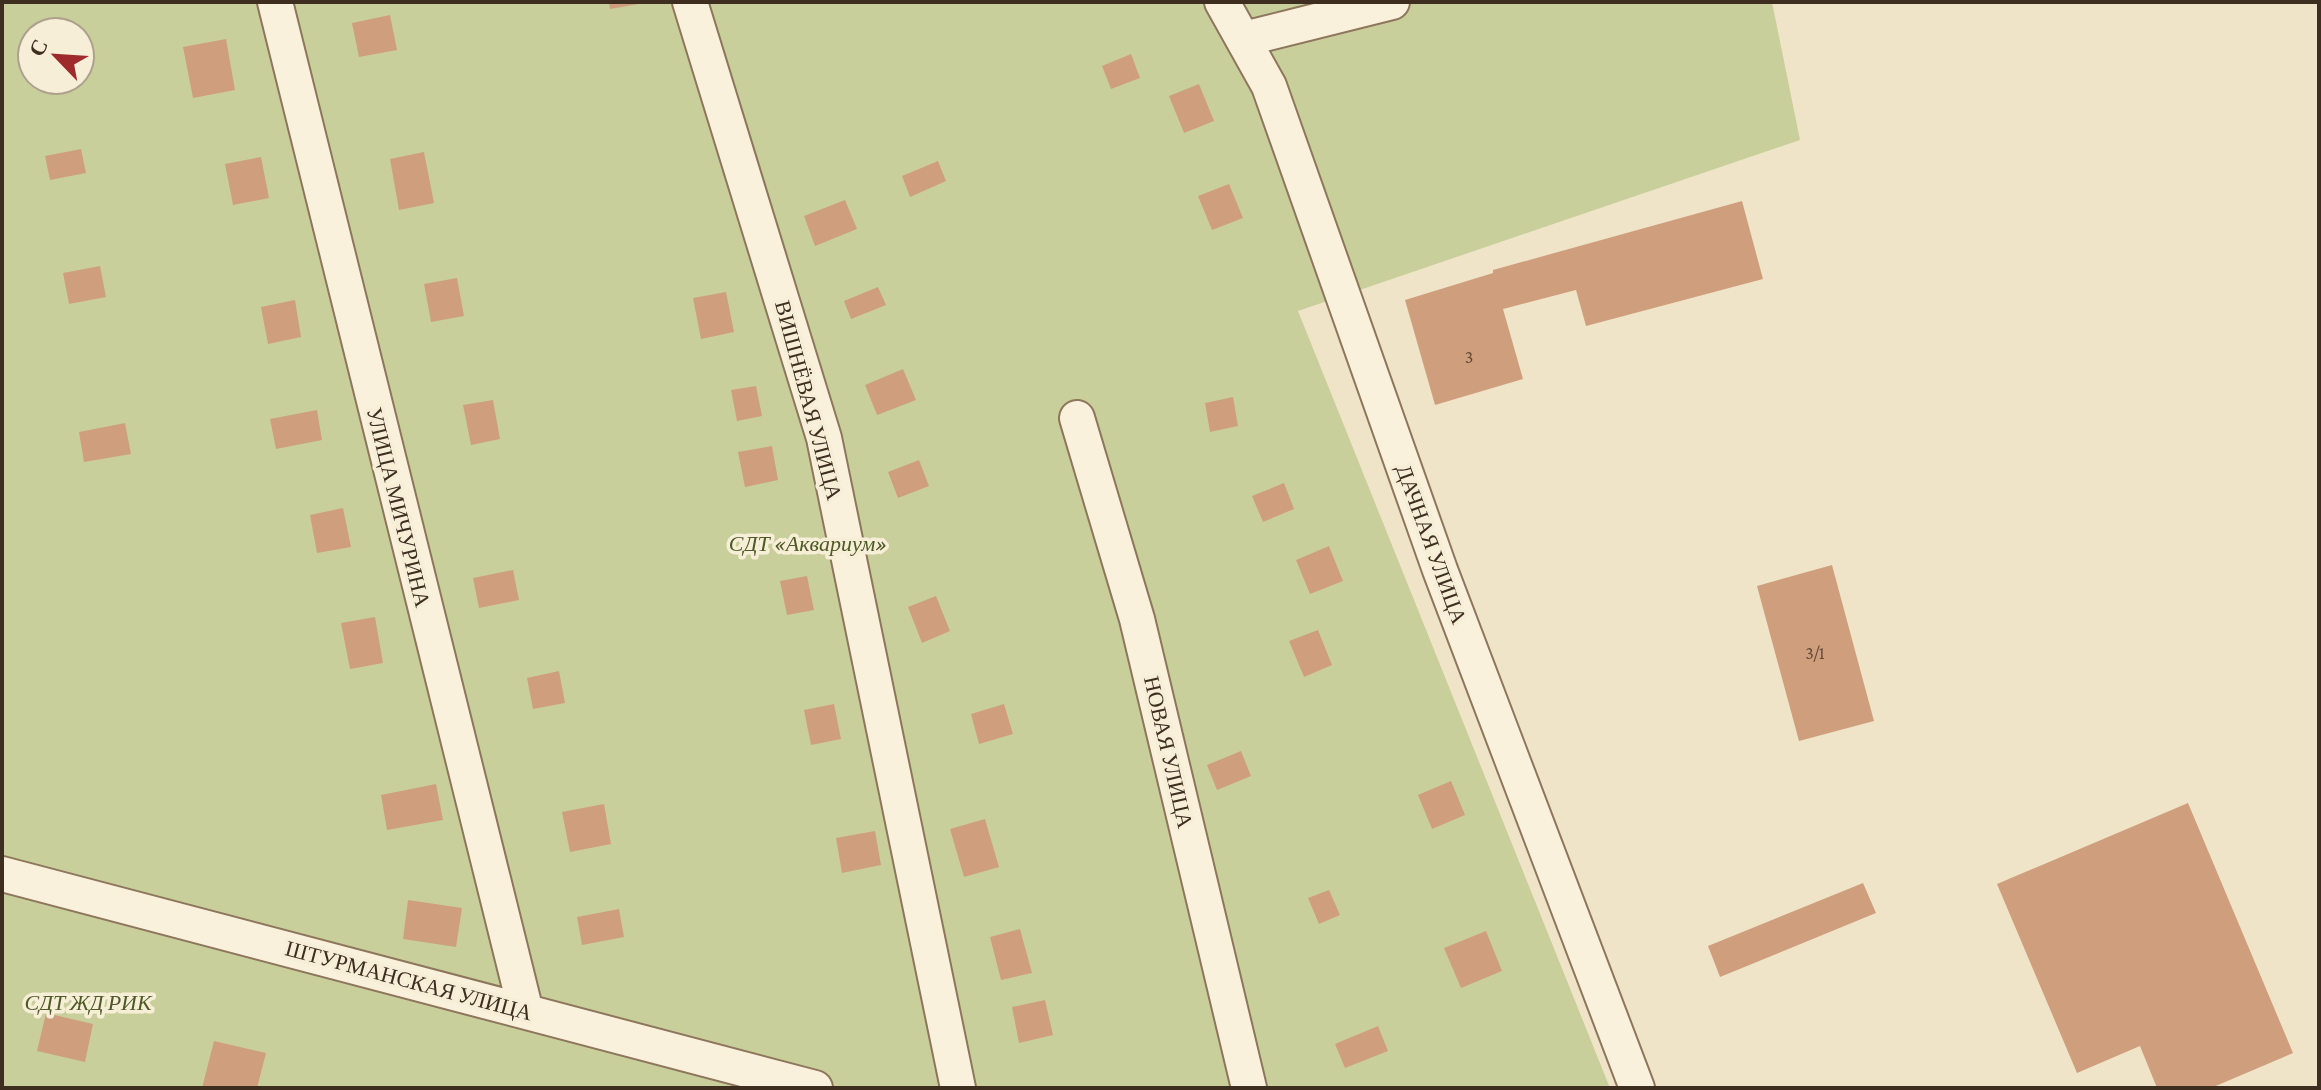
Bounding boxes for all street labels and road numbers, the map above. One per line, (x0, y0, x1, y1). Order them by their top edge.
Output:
street label: ВИШНЁВАЯ УЛИЦА (770, 298, 847, 503)
street label: УЛИЦА МИЧУРИНА (362, 405, 435, 610)
street label: ДАЧНАЯ УЛИЦА (1391, 461, 1472, 628)
street label: НОВАЯ УЛИЦА (1139, 674, 1198, 831)
street label: ШТУРМАНСКАЯ УЛИЦА (283, 935, 535, 1026)

